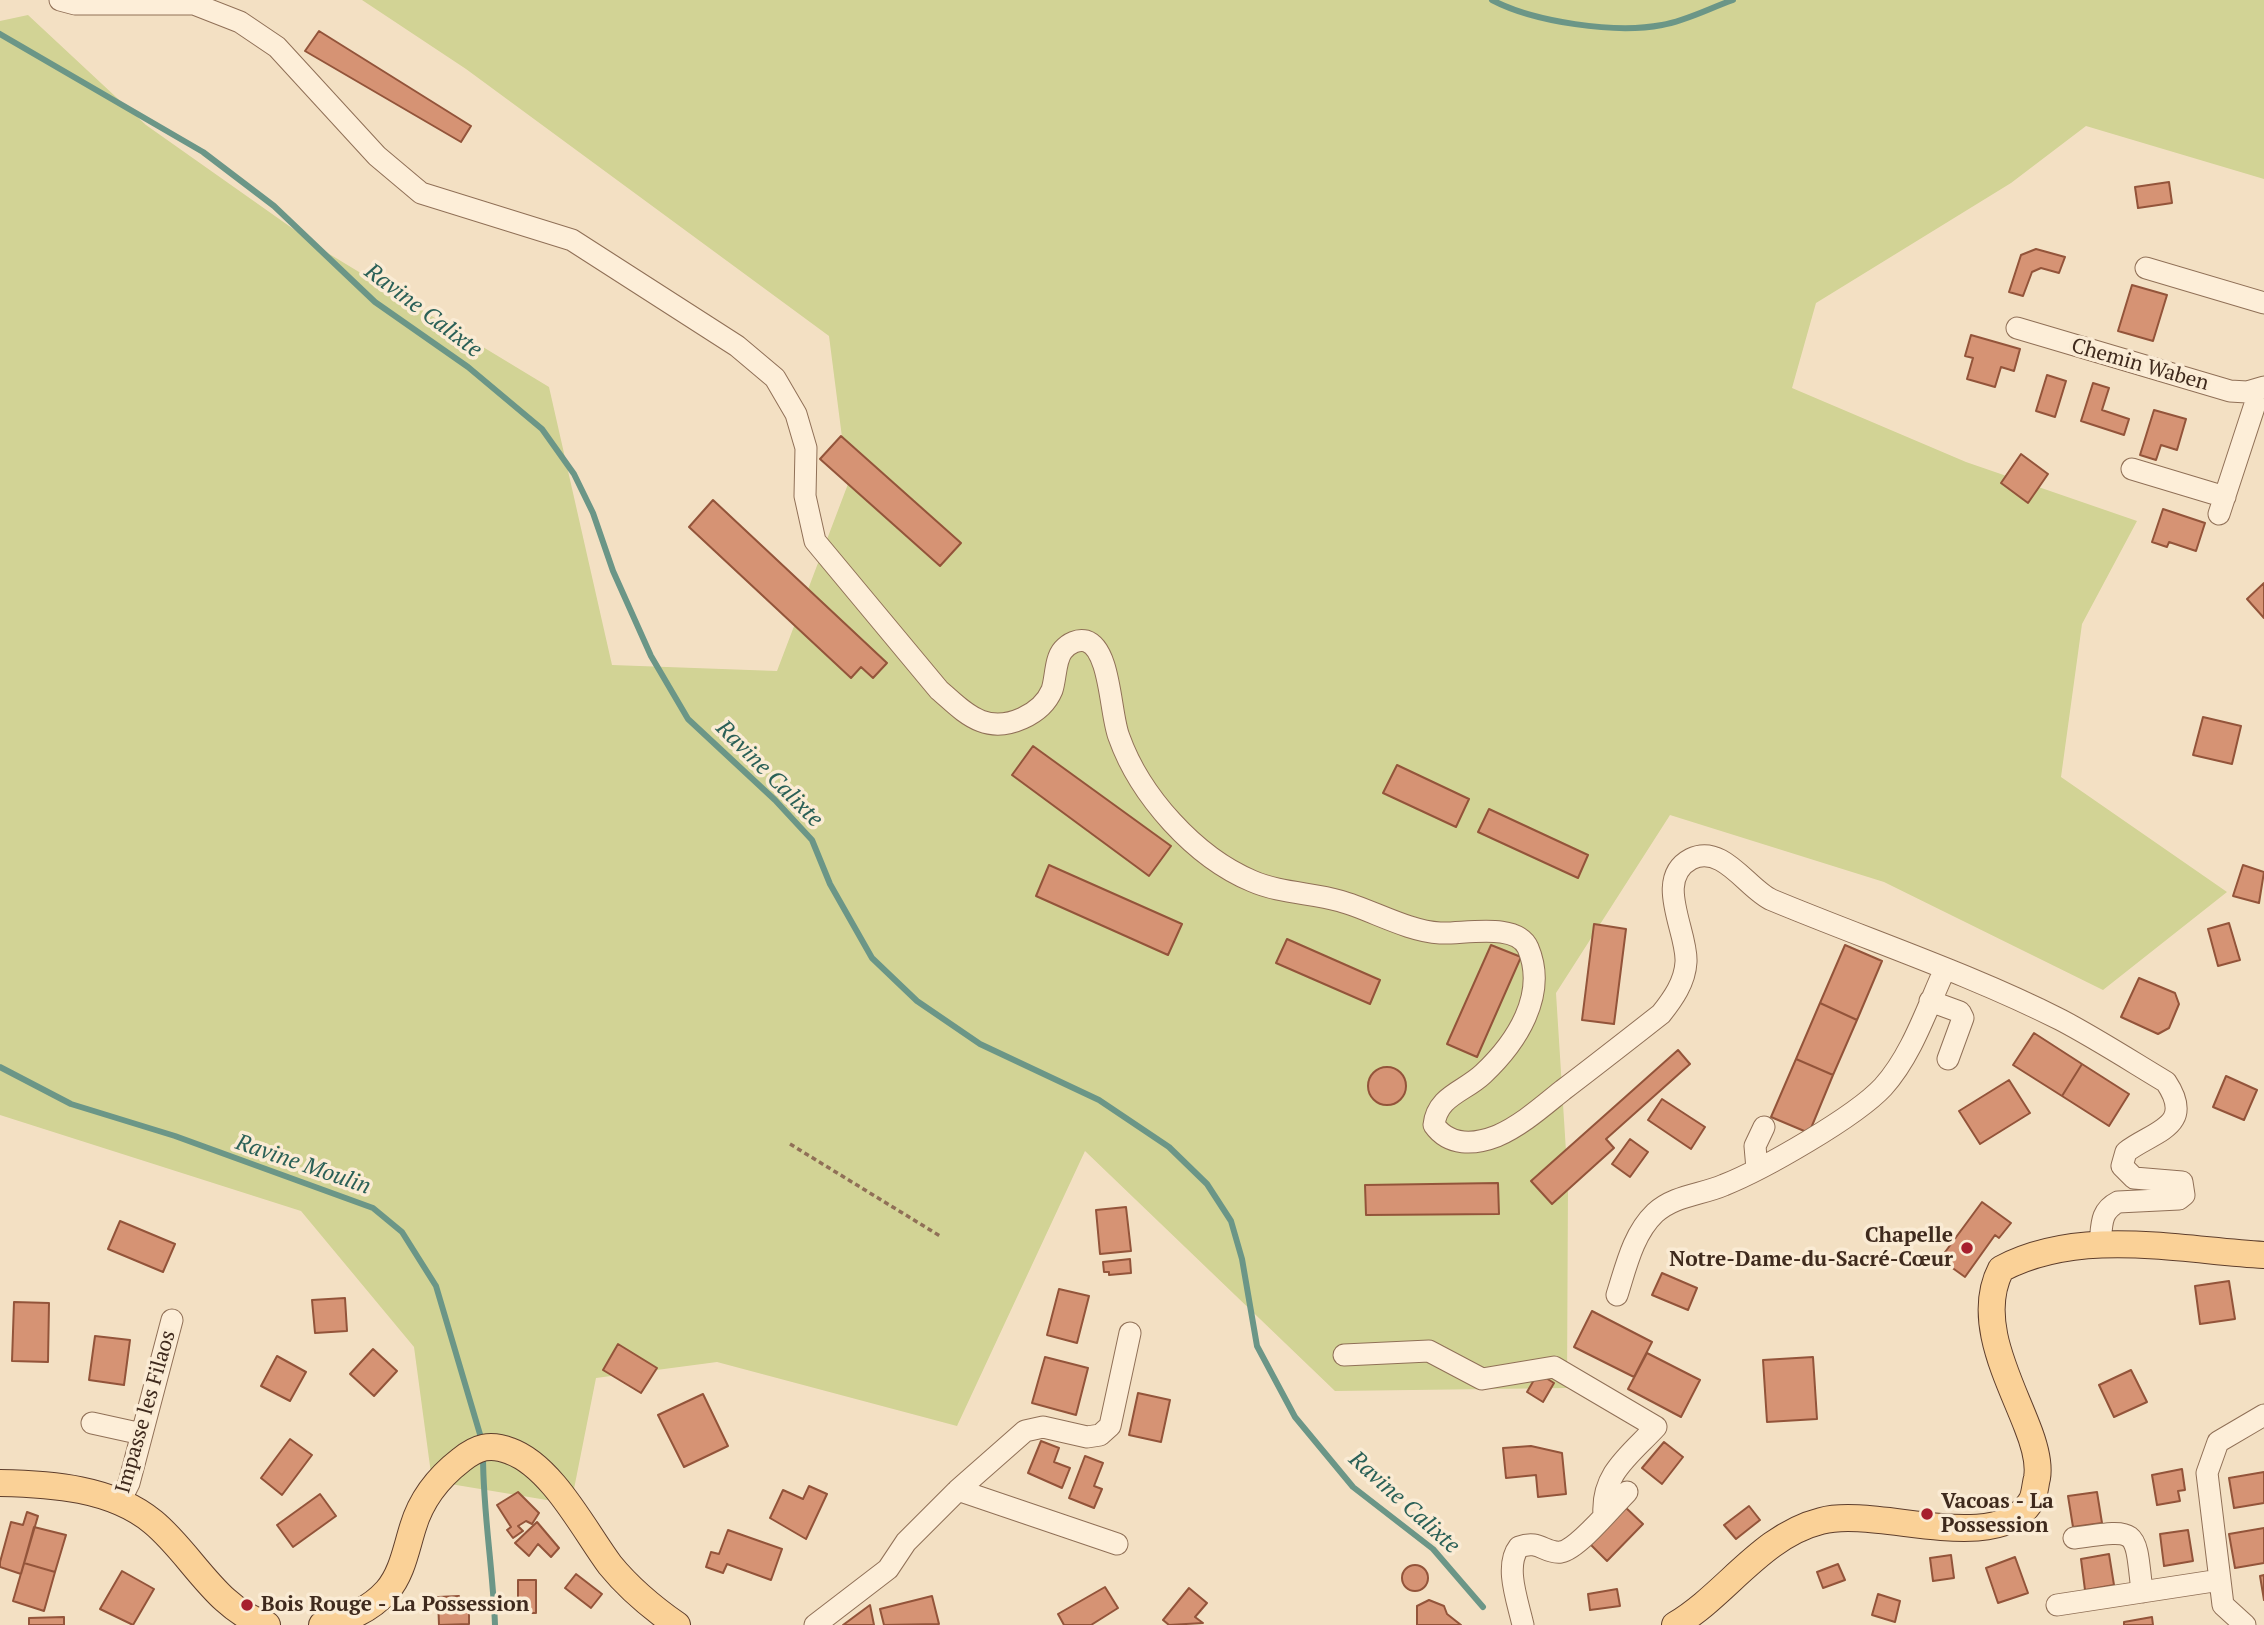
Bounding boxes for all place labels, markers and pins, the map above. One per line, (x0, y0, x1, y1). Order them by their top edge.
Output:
place label: Chapelle Notre-Dame-du-Sacré-Cœur (1669, 1223, 1953, 1273)
marker: Chapelle Notre-Dame-du-Sacré-Cœur (1959, 1240, 1975, 1256)
place label: Vacoas - La Possession (1941, 1489, 2054, 1539)
marker: Vacoas - La Possession (1919, 1506, 1935, 1522)
place label: Bois Rouge - La Possession (261, 1592, 529, 1618)
marker: Bois Rouge - La Possession (239, 1597, 255, 1613)

